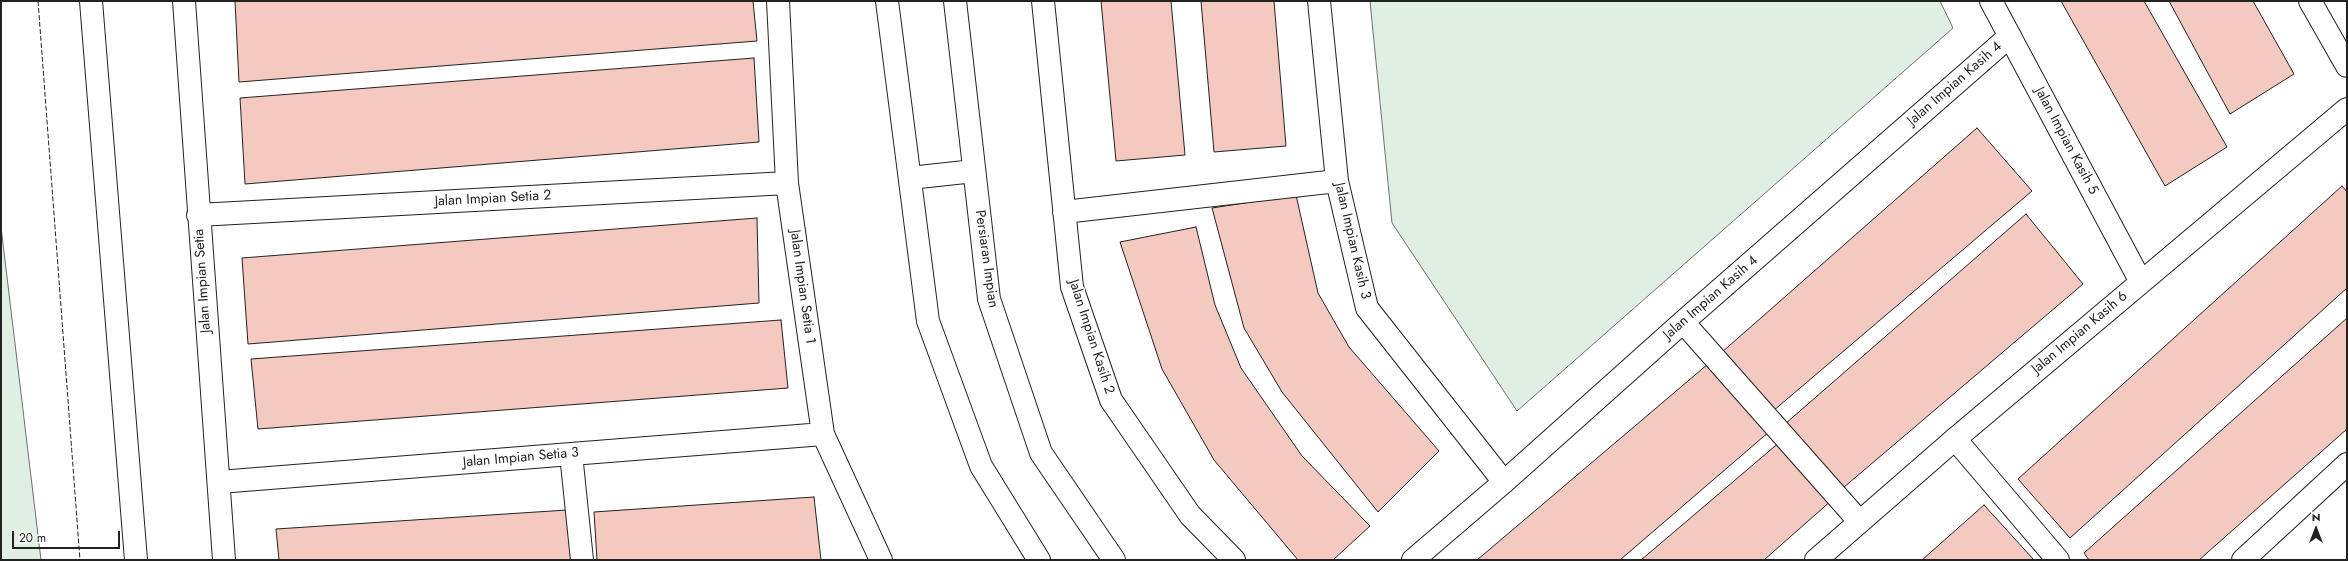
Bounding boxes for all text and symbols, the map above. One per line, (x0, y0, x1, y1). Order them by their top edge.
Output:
street label: Jalan Impian Kasih 4 (1904, 38, 2006, 130)
street label: Jalan Impian Kasih 5 (2031, 84, 2101, 198)
street label: Jalan Impian Kasih 3 (1330, 181, 1374, 301)
street label: Jalan Impian Setia 2 (434, 188, 552, 210)
street label: Persiaran Impian (971, 209, 1001, 309)
street label: Jalan Impian Setia (191, 228, 215, 334)
street label: Jalan Impian Setia 1 (786, 229, 818, 345)
street label: Jalan Impian Kasih 4 (1660, 252, 1762, 344)
street label: Jalan Impian Kasih 2 (1065, 278, 1117, 396)
street label: Jalan Impian Kasih 6 (2029, 288, 2131, 378)
street label: Jalan Impian Setia 3 (462, 445, 580, 471)
north arrow (2296, 509, 2336, 549)
text: N (2312, 509, 2320, 525)
scale bar (14, 523, 122, 549)
text: 20 m (19, 529, 46, 547)

